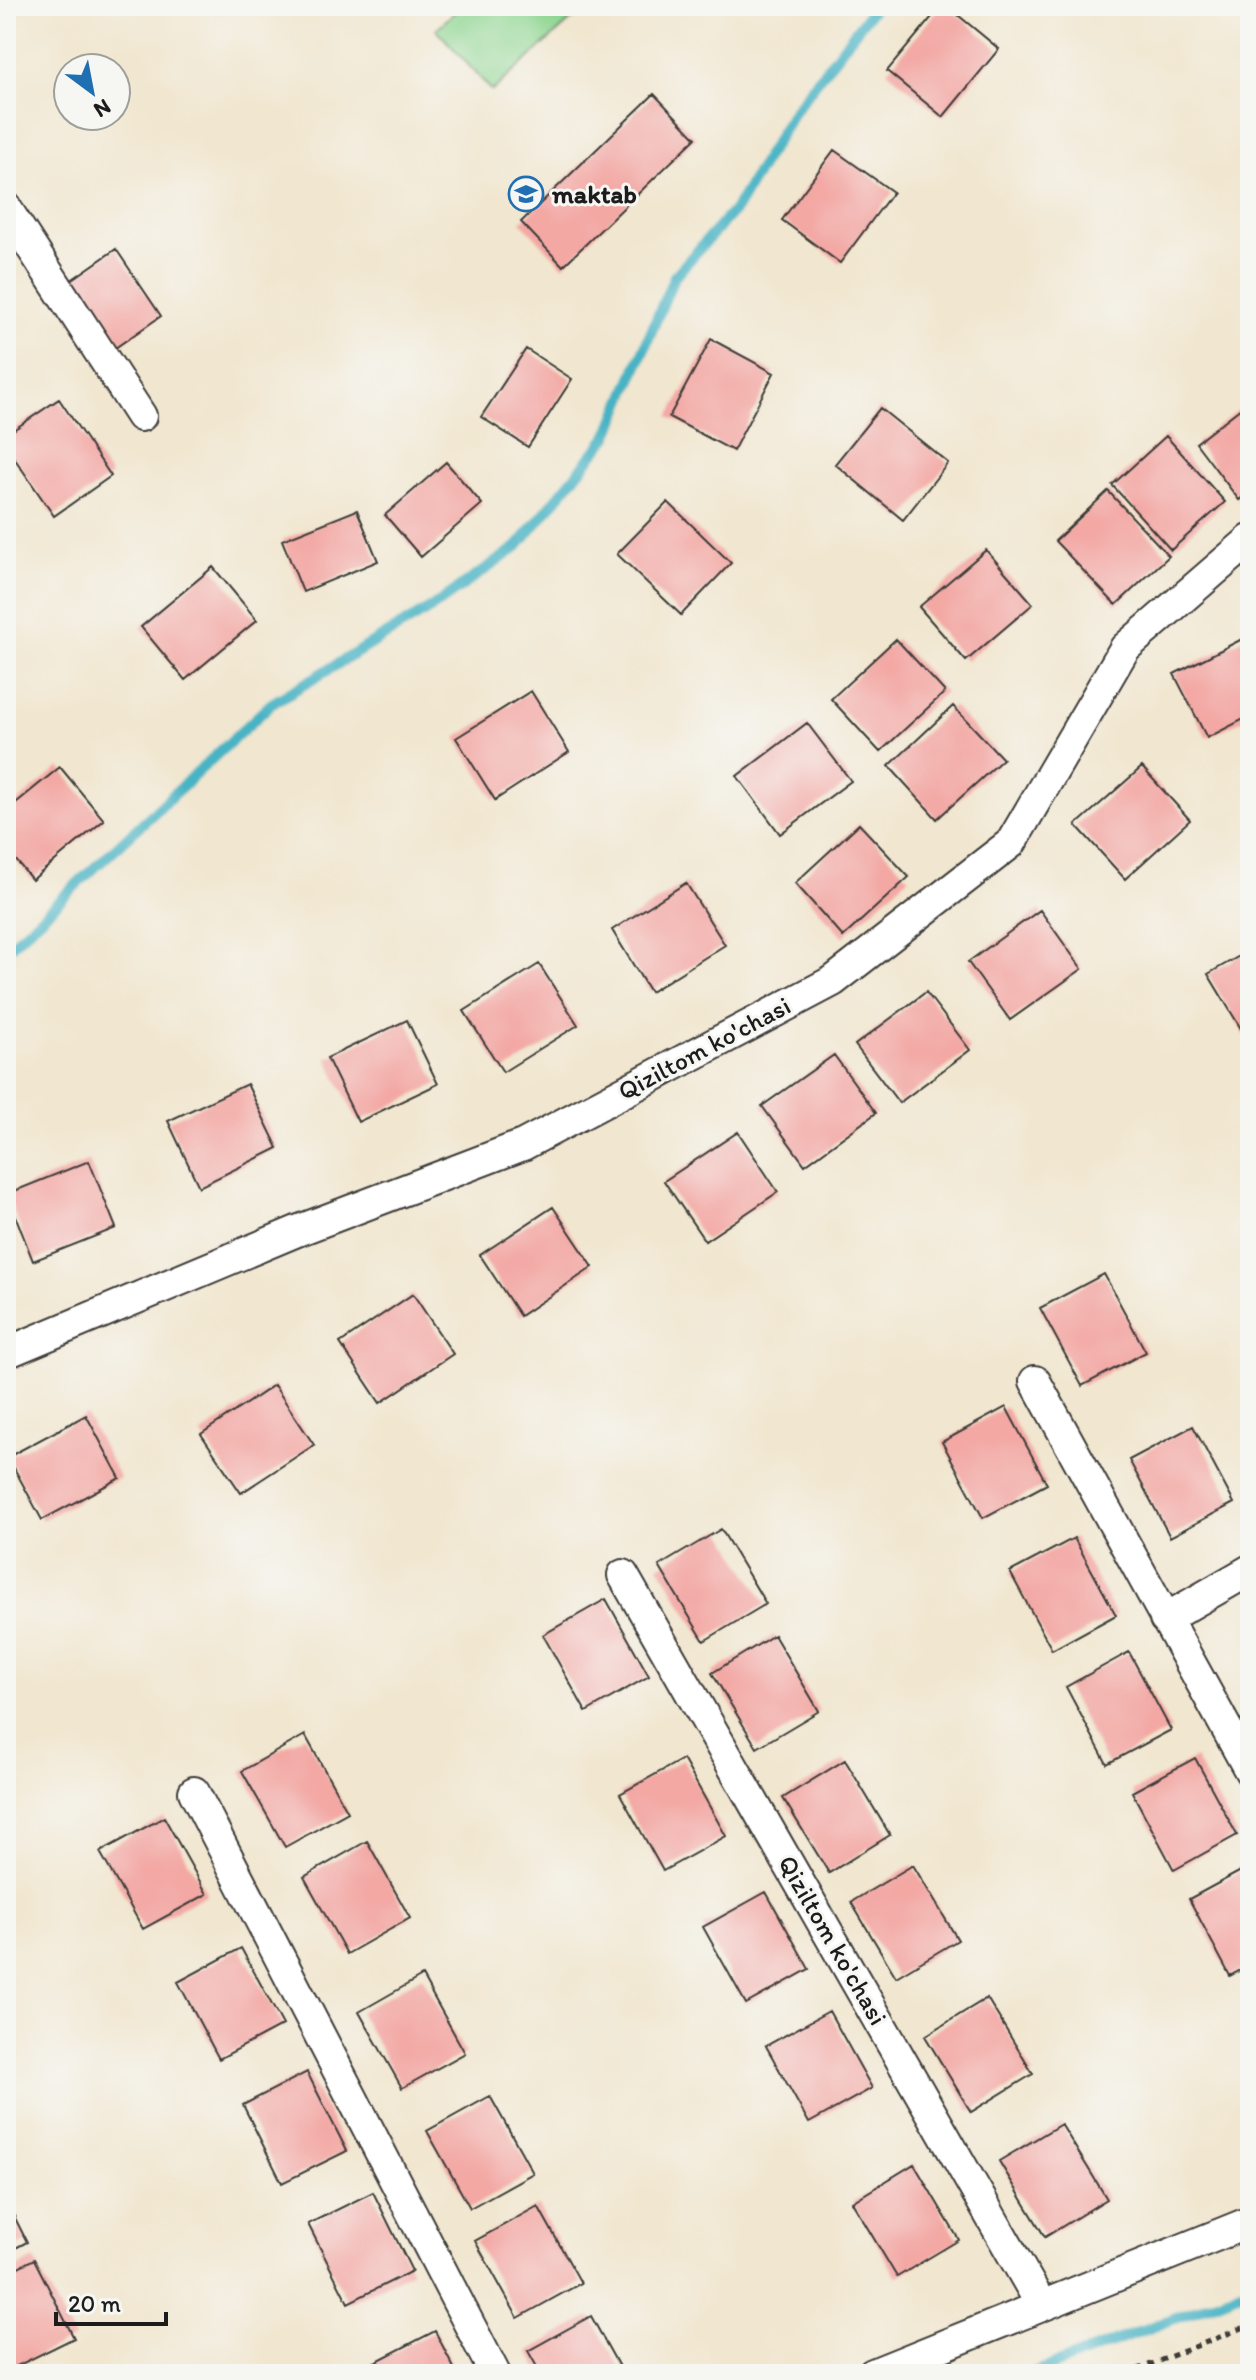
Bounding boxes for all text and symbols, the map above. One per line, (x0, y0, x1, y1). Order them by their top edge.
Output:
north arrow (52, 52, 132, 132)
text: N (89, 93, 116, 124)
school or university icon: maktab (507, 175, 545, 213)
place label: maktab (551, 178, 637, 210)
street label: Qiziltom ko'chasi (612, 989, 796, 1107)
street label: Qiziltom ko'chasi (771, 1849, 895, 2031)
scale bar (56, 2276, 166, 2326)
text: 20 m (68, 2289, 121, 2318)

